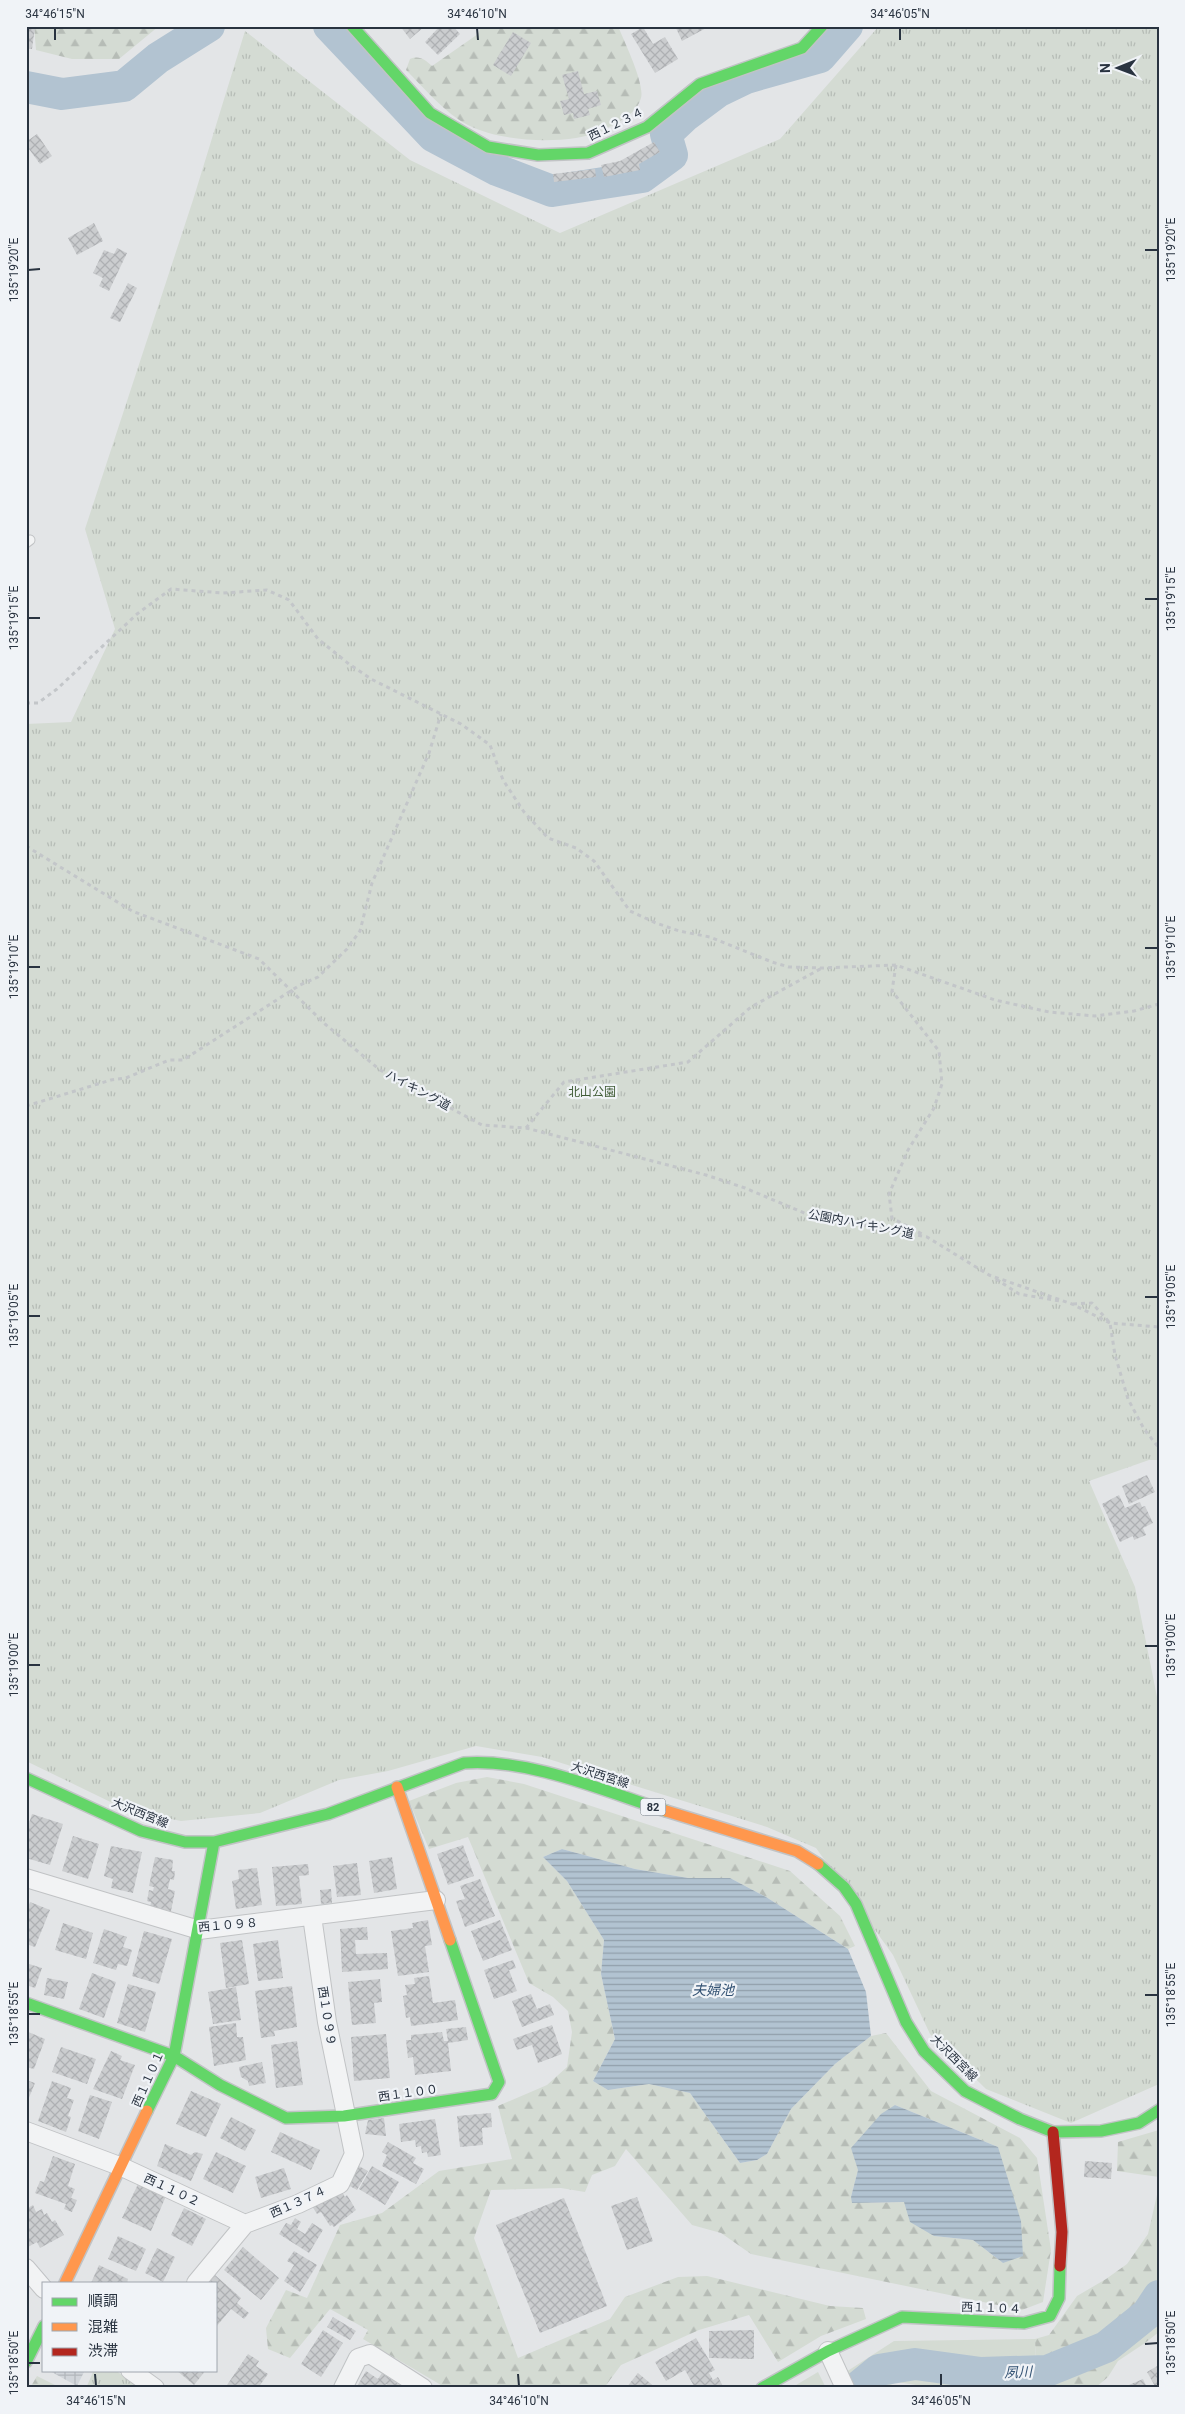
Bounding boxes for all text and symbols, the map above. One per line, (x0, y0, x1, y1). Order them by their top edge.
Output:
text: 34°46'15"N (25, 7, 85, 21)
text: 34°46'10"N (447, 7, 507, 21)
text: 34°46'05"N (870, 7, 930, 21)
north arrow (1092, 42, 1142, 92)
text: N (1097, 63, 1113, 73)
street label: 西１２３４ (586, 105, 646, 143)
text: 135°19'20"E (1164, 218, 1178, 282)
text: 135°19'20"E (7, 238, 21, 302)
text: 135°19'15"E (1164, 567, 1178, 631)
text: 135°19'15"E (7, 586, 21, 650)
text: 135°19'10"E (1164, 916, 1178, 980)
text: 135°19'10"E (7, 935, 21, 999)
street label: ハイキング道 (383, 1067, 453, 1113)
park label: 北山公園 (568, 1085, 616, 1099)
street label: 公園内ハイキング道 (807, 1207, 915, 1241)
text: 135°19'05"E (1164, 1265, 1178, 1329)
text: 135°19'05"E (7, 1284, 21, 1348)
text: 135°19'00"E (1164, 1614, 1178, 1678)
text: 135°19'00"E (7, 1633, 21, 1697)
street label: 大沢西宮線 (569, 1759, 631, 1791)
street label: 大沢西宮線 (110, 1795, 170, 1831)
road number: 82 (640, 1798, 666, 1815)
street label: 西１０９８ (197, 1915, 259, 1935)
text: 135°18'55"E (1164, 1963, 1178, 2027)
text: 135°18'55"E (7, 1982, 21, 2046)
water label: 夫婦池 (692, 1982, 736, 1998)
street label: 西１０９９ (315, 1985, 339, 2047)
street label: 大沢西宮線 (928, 2032, 980, 2084)
street label: 西１１０１ (129, 2049, 167, 2109)
street label: 西１１００ (377, 2082, 439, 2104)
street label: 西１１０２ (142, 2171, 202, 2209)
street label: 西１３７４ (268, 2183, 328, 2221)
legend (42, 2282, 218, 2372)
text: 順調 (88, 2292, 118, 2310)
street label: 西１１０４ (961, 2300, 1021, 2316)
text: 135°18'50"E (1164, 2311, 1178, 2375)
text: 混雑 (88, 2318, 118, 2336)
text: 135°18'50"E (7, 2331, 21, 2395)
text: 渋滞 (88, 2342, 118, 2360)
water label: 夙川 (1004, 2363, 1034, 2380)
text: 34°46'15"N (66, 2394, 126, 2408)
text: 34°46'10"N (489, 2394, 549, 2408)
text: 34°46'05"N (911, 2394, 971, 2408)

